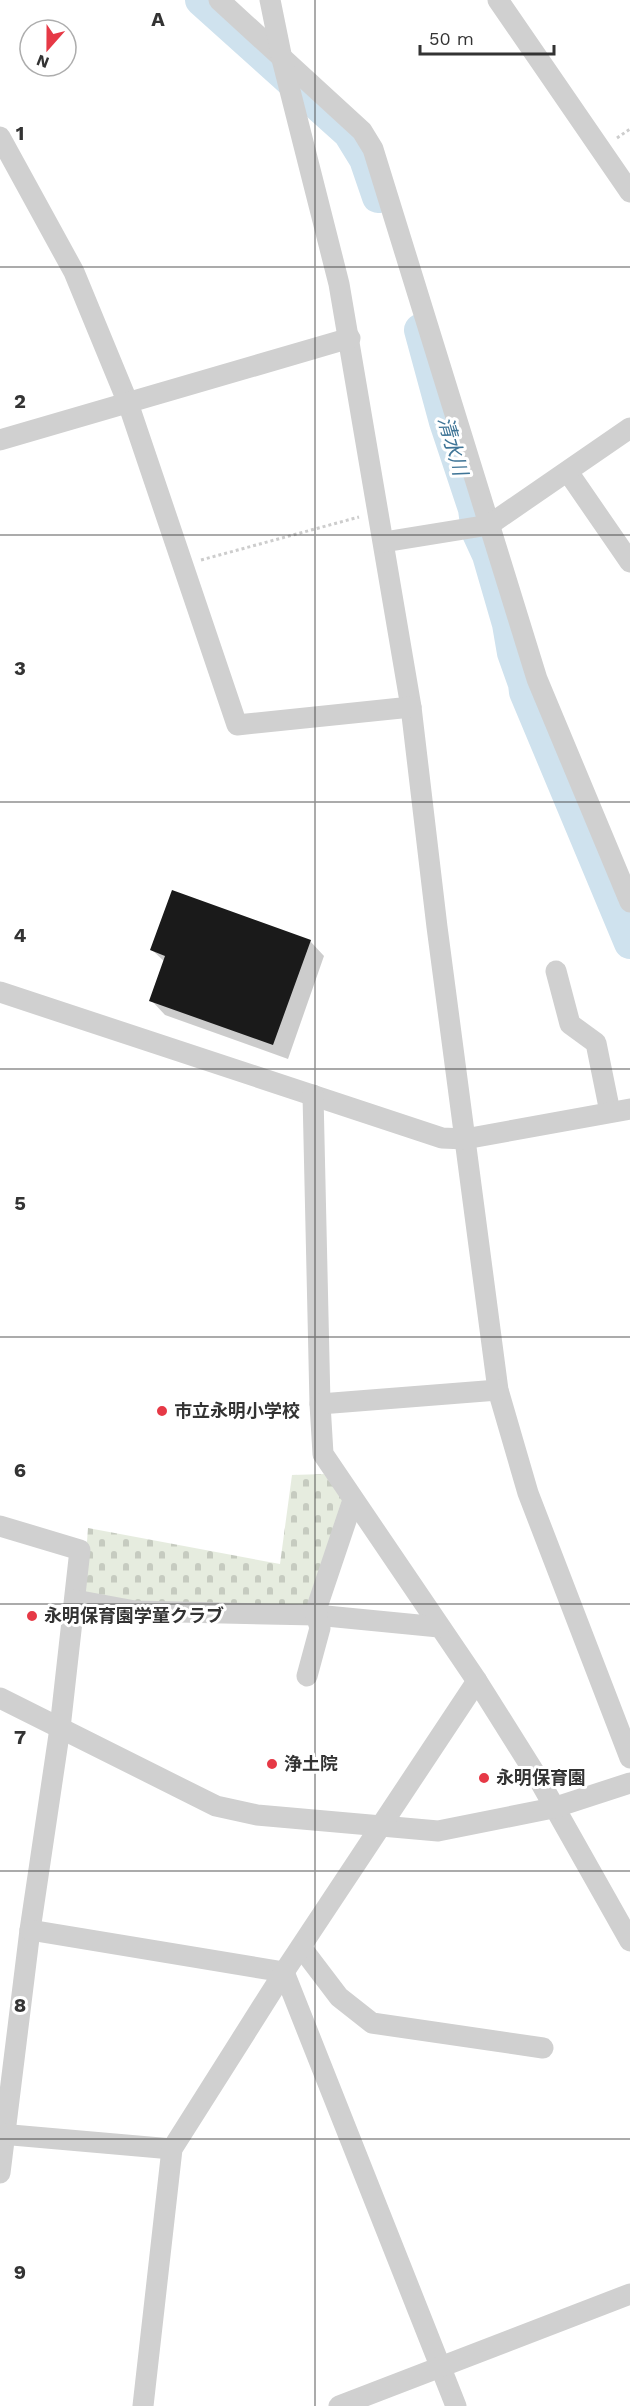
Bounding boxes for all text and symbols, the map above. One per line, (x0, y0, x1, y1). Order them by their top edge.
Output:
text: A (151, 7, 165, 31)
north arrow (18, 18, 78, 78)
scale bar (420, 18, 554, 56)
text: 50 m (429, 28, 474, 49)
text: N (34, 51, 52, 73)
text: 1 (16, 121, 24, 145)
text: 2 (14, 389, 26, 413)
water label: 清水川 (433, 414, 473, 480)
text: 3 (14, 656, 26, 680)
text: 4 (14, 923, 27, 947)
text: 5 (14, 1191, 26, 1215)
place label: 市立永明小学校 (174, 1400, 300, 1421)
marker: 市立永明小学校 (155, 1404, 169, 1418)
text: 6 (14, 1458, 26, 1482)
place label: 永明保育園学童クラブ (44, 1605, 224, 1626)
marker: 永明保育園学童クラブ (25, 1609, 39, 1623)
text: 7 (14, 1725, 26, 1749)
place label: 浄土院 (284, 1753, 338, 1774)
marker: 浄土院 (265, 1757, 279, 1771)
place label: 永明保育園 (496, 1767, 586, 1788)
marker: 永明保育園 (477, 1771, 491, 1785)
text: 8 (14, 1993, 26, 2017)
text: 9 (14, 2260, 26, 2284)

